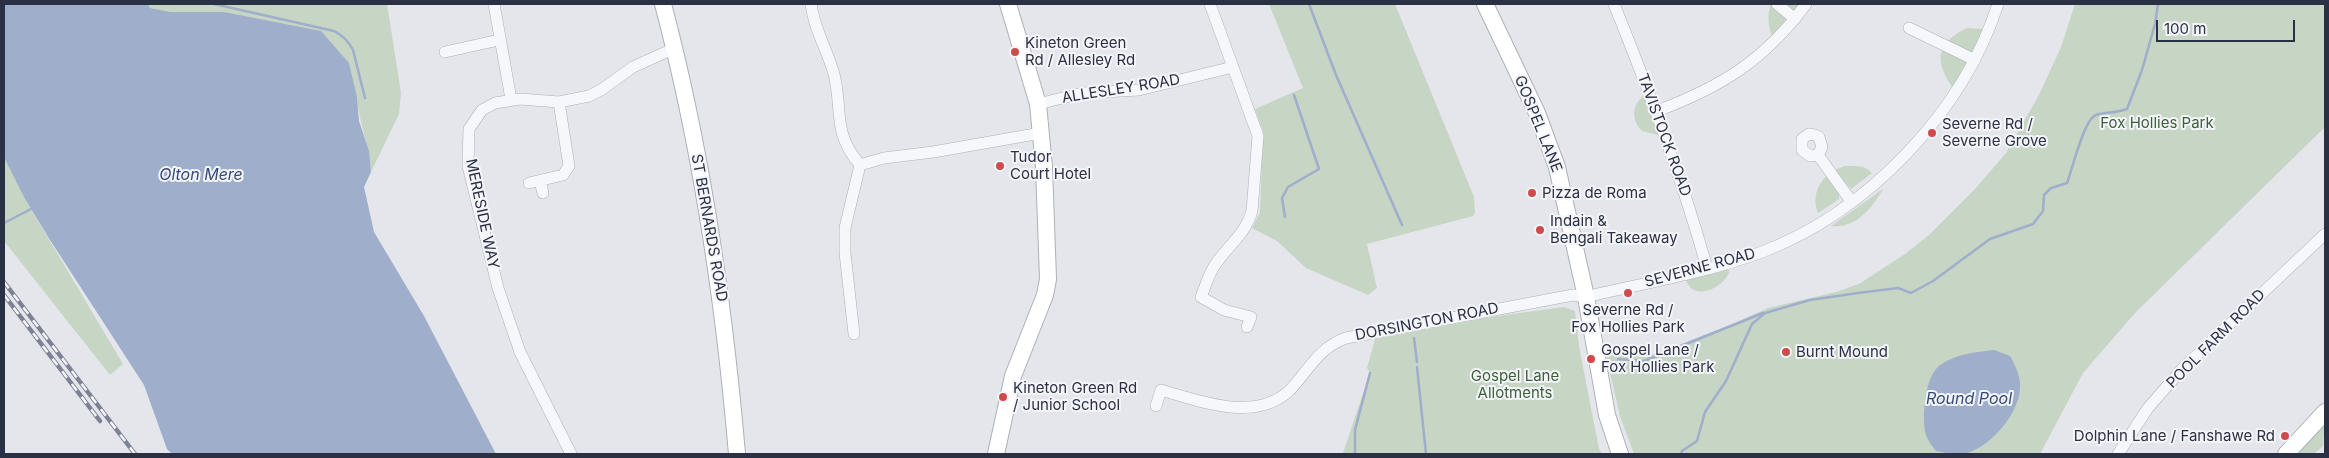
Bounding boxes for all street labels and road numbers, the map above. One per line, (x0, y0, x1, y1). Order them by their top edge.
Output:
street label: ALLESLEY ROAD (1061, 71, 1181, 107)
street label: TAVISTOCK ROAD (1633, 71, 1695, 199)
street label: GOSPEL LANE (1510, 73, 1566, 175)
street label: ST BERNARDS ROAD (687, 153, 731, 303)
street label: MERESIDE WAY (462, 157, 502, 271)
street label: SEVERNE ROAD (1643, 245, 1757, 291)
street label: POOL FARM ROAD (2163, 286, 2269, 392)
street label: DORSINGTON ROAD (1354, 299, 1500, 345)

